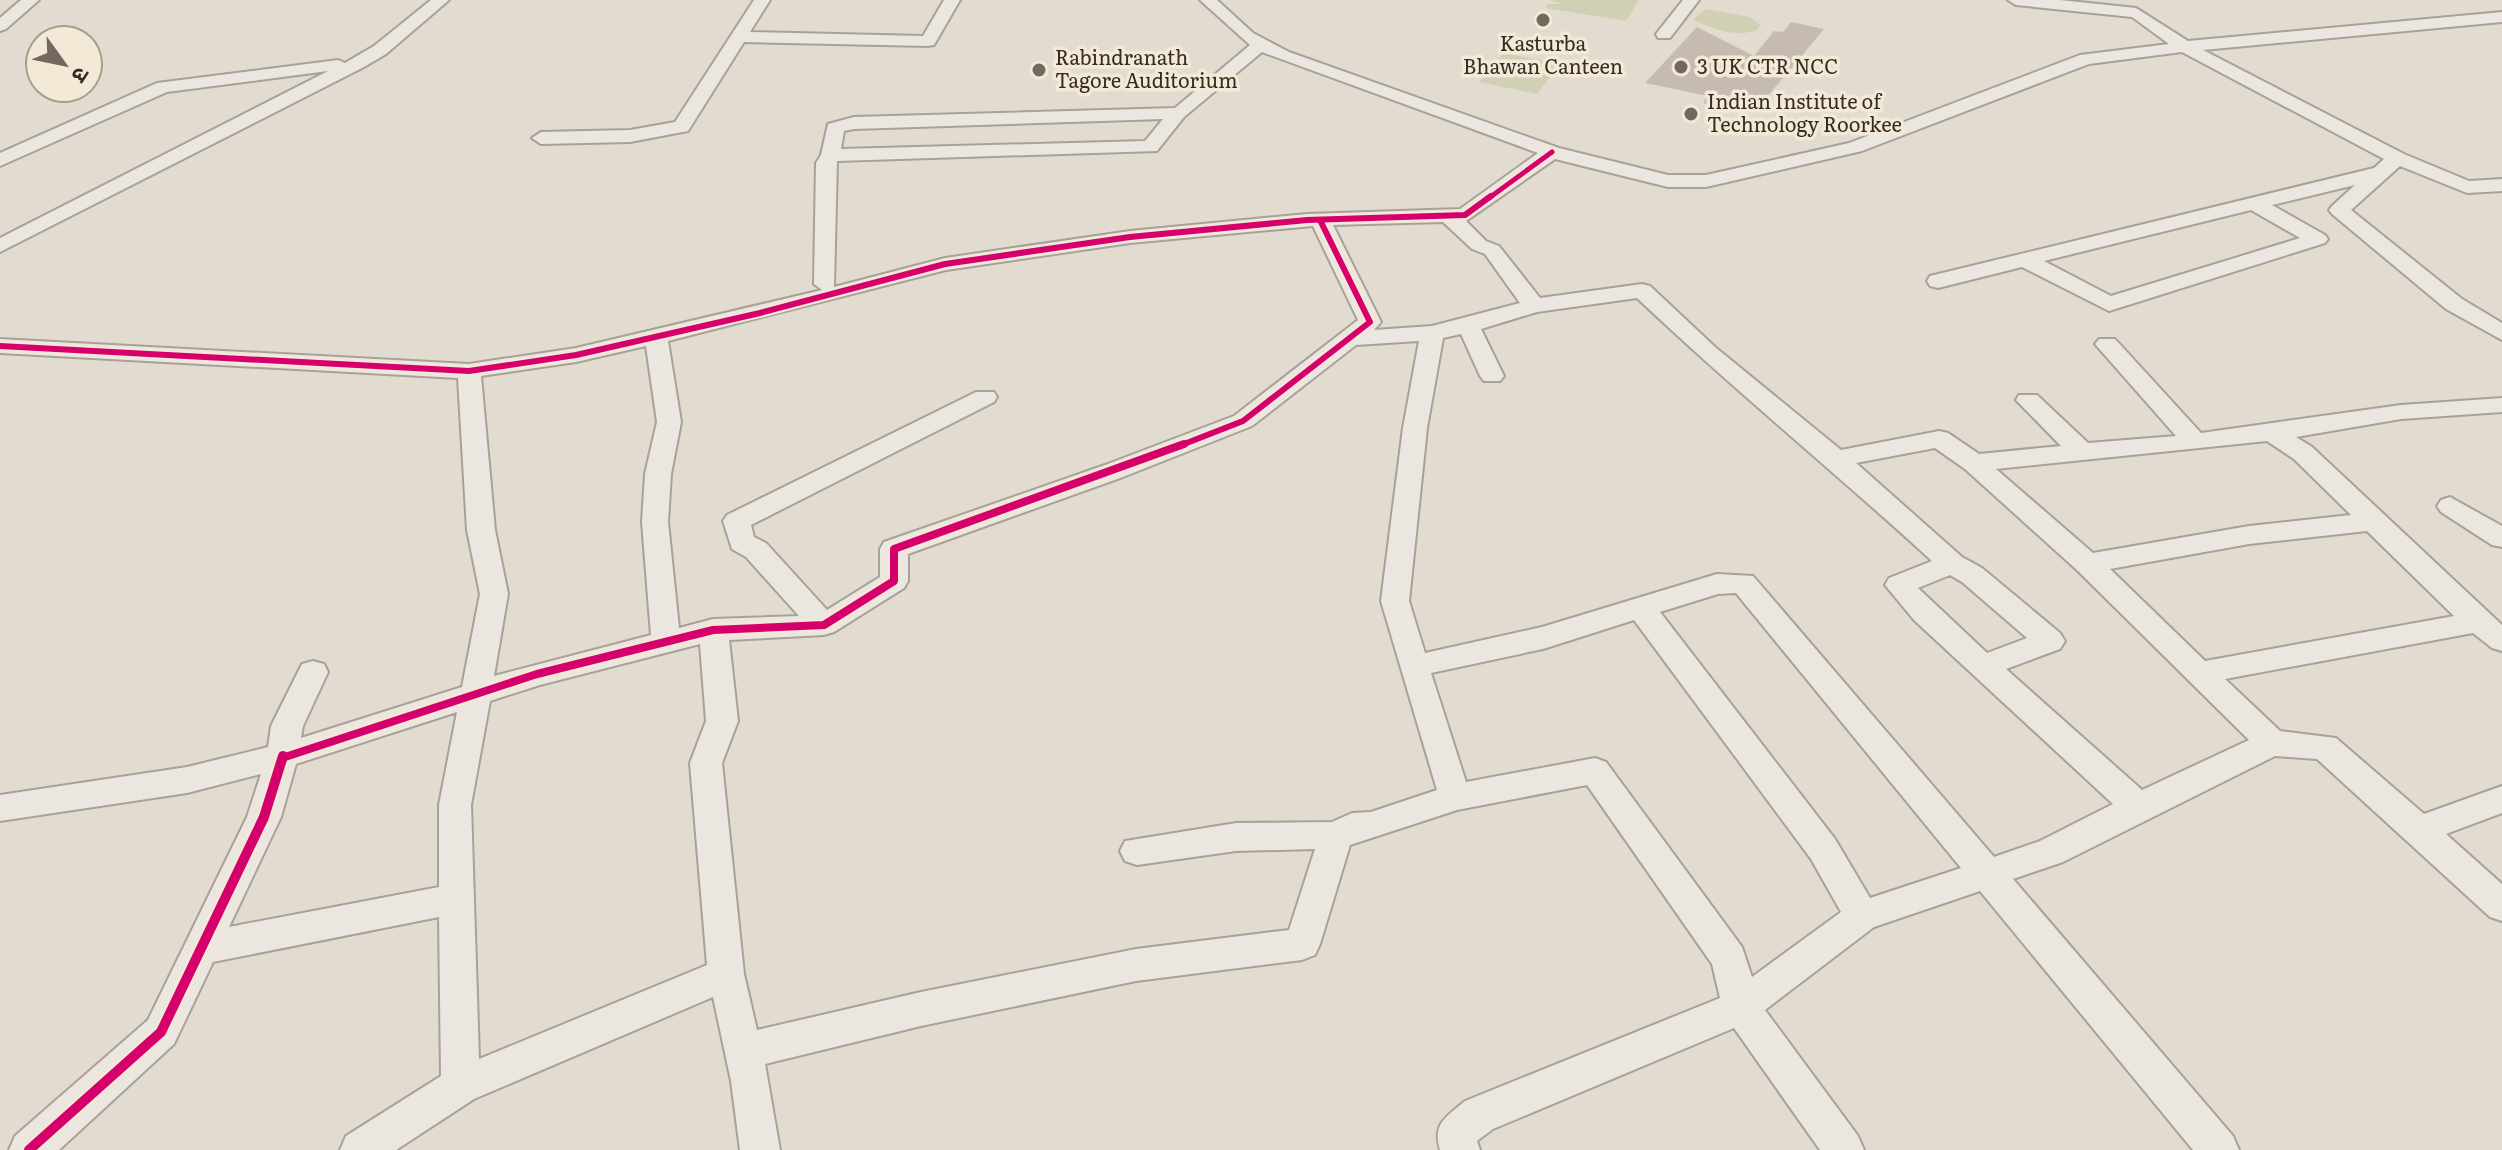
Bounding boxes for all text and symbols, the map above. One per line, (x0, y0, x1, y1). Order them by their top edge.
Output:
marker: Kasturba Bhawan Canteen (1534, 11, 1552, 29)
north arrow (24, 24, 104, 104)
place label: Kasturba Bhawan Canteen (1463, 27, 1623, 80)
place label: Rabindranath Tagore Auditorium (1055, 41, 1238, 94)
place label: 3 UK CTR NCC (1697, 50, 1838, 80)
marker: 3 UK CTR NCC (1672, 58, 1690, 76)
text: उ (64, 61, 99, 91)
marker: Rabindranath Tagore Auditorium (1030, 61, 1048, 79)
place label: Indian Institute of Technology Roorkee (1707, 85, 1902, 138)
marker: Indian Institute of Technology Roorkee (1682, 105, 1700, 123)

